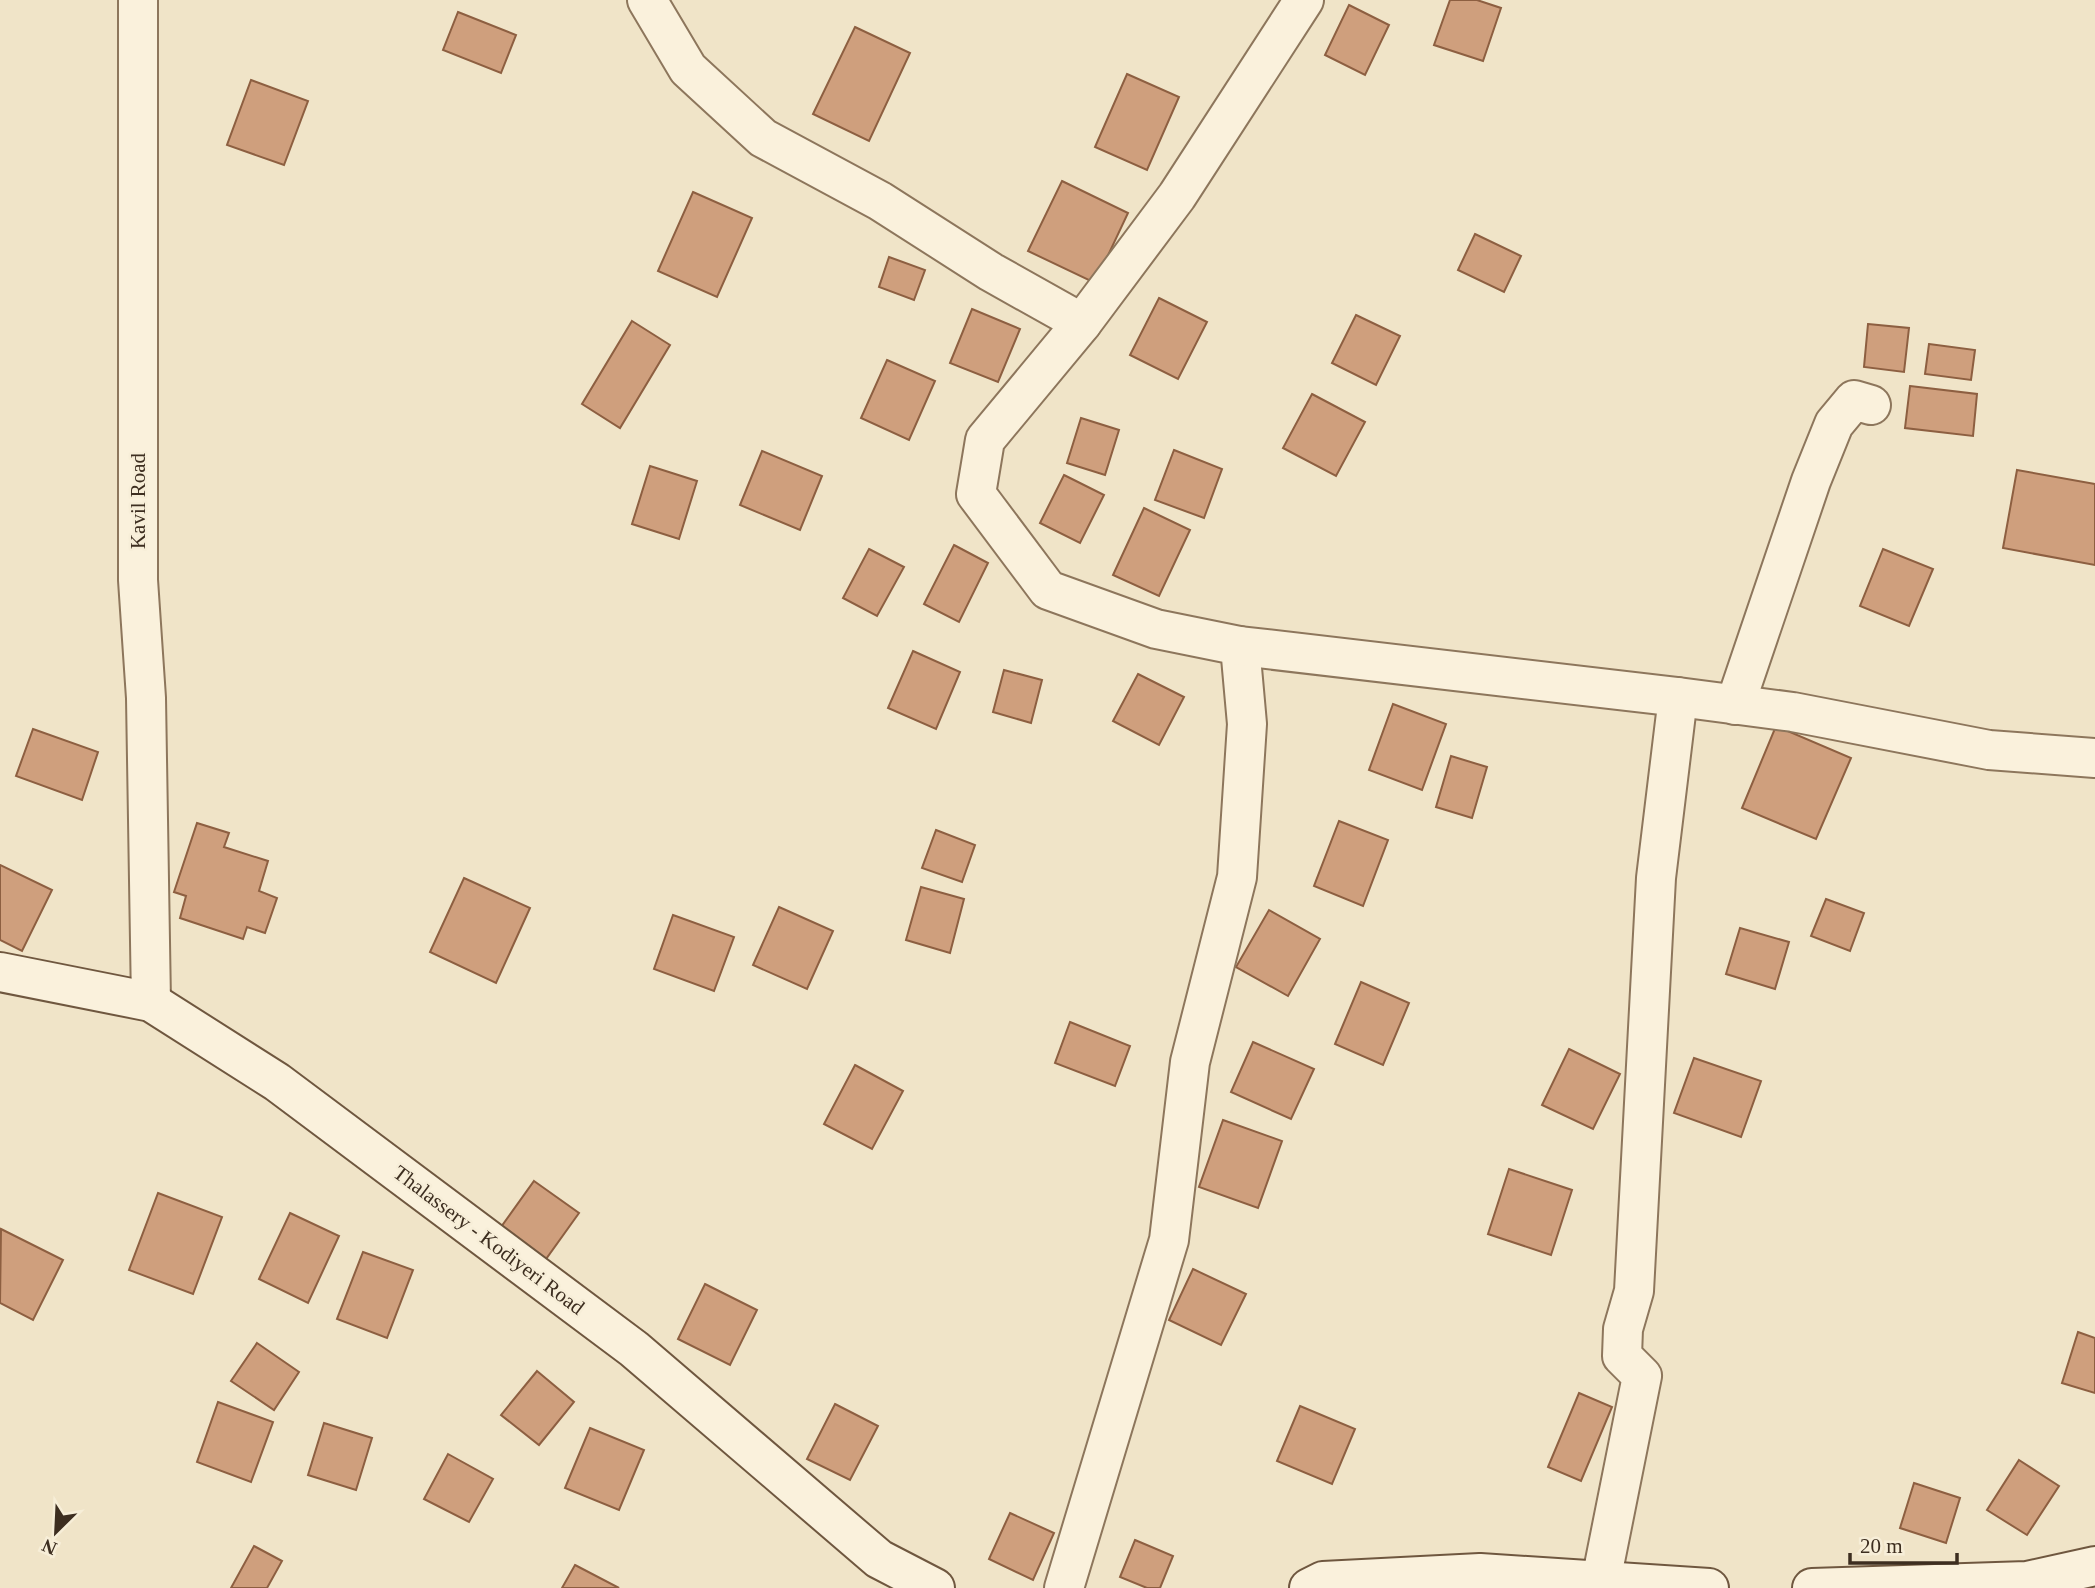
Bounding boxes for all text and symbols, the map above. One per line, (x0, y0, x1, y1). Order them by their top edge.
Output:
street label: Kavil Road (126, 452, 150, 549)
street label: Thalassery - Kodiyeri Road (389, 1160, 590, 1320)
north arrow (21, 1497, 91, 1567)
scale bar (1850, 1522, 1957, 1566)
text: 20 m (1860, 1534, 1903, 1558)
text: N (39, 1535, 60, 1559)

